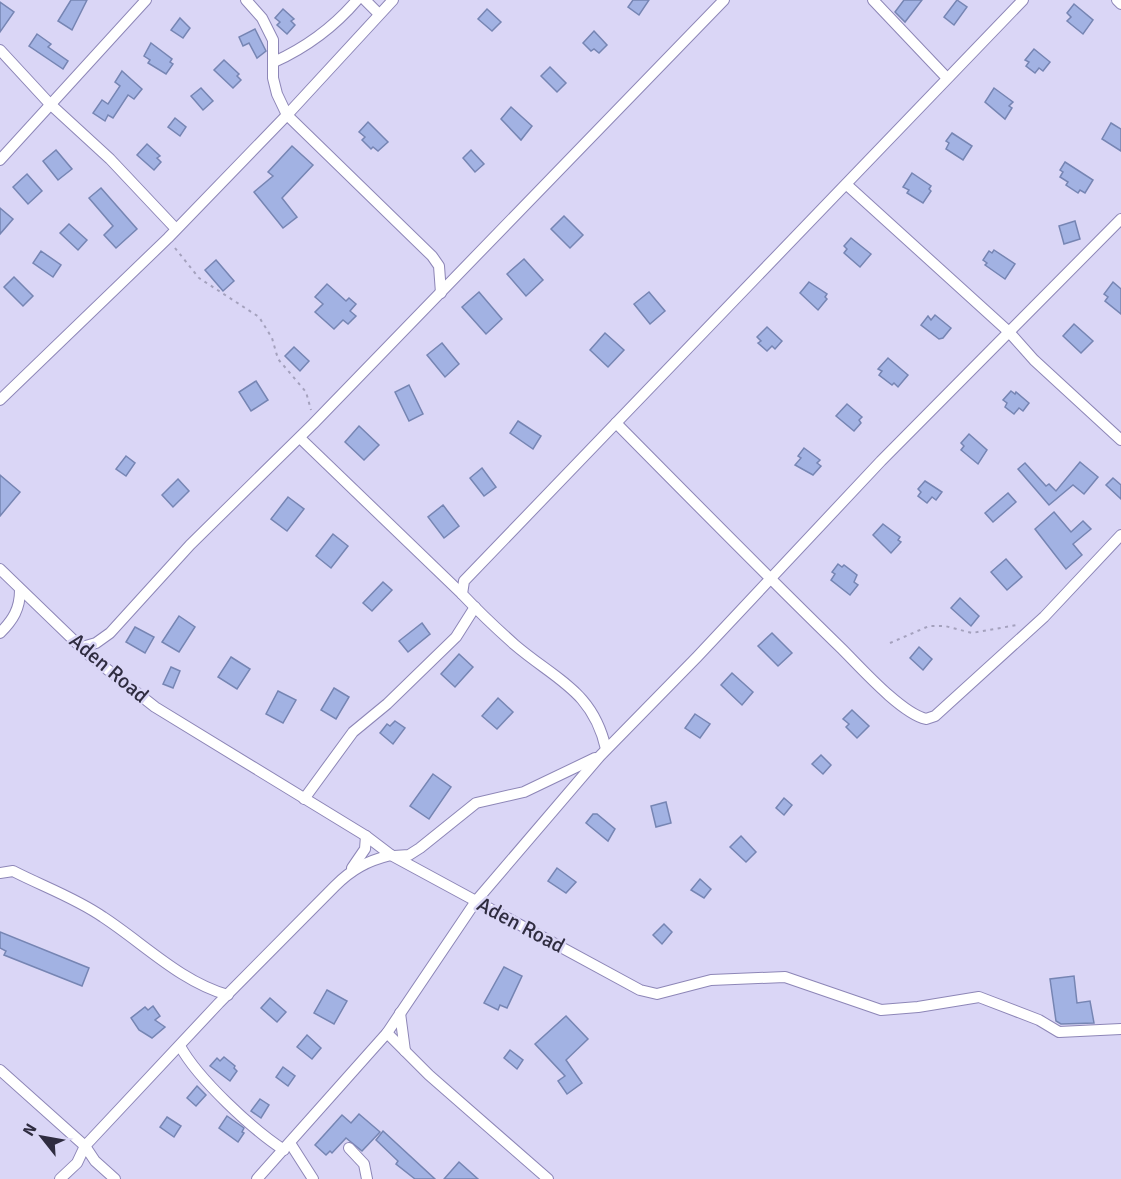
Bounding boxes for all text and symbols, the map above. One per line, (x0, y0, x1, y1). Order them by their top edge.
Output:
street label: Aden Road (64, 627, 154, 709)
street label: Aden Road (473, 891, 569, 959)
north arrow (12, 1107, 72, 1167)
text: N (19, 1120, 41, 1140)

